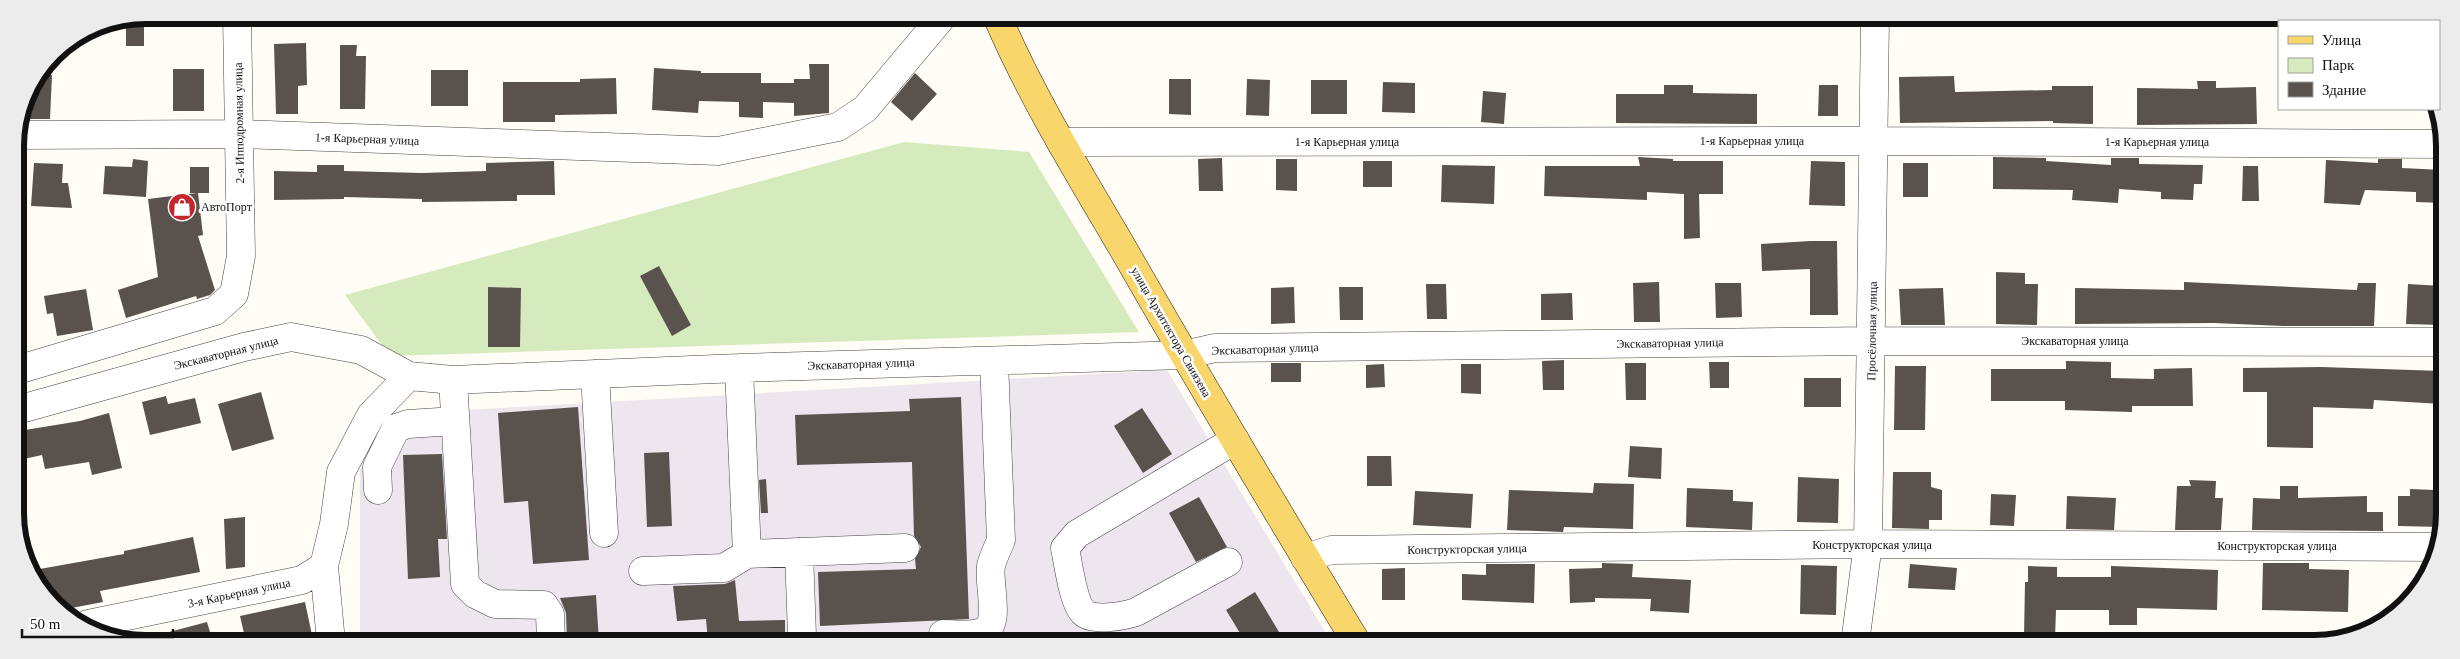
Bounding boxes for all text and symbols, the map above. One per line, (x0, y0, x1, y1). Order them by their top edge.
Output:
legend (2278, 20, 2440, 110)
text: Улица (2322, 32, 2361, 48)
text: Парк (2322, 57, 2355, 73)
street label: 2-я Ипподромная улица (231, 62, 247, 184)
text: Здание (2322, 82, 2366, 98)
street label: 1-я Карьерная улица (315, 130, 420, 148)
street label: 1-я Карьерная улица (1700, 134, 1805, 148)
street label: 1-я Карьерная улица (1295, 135, 1400, 149)
street label: 1-я Карьерная улица (2105, 135, 2210, 149)
shop icon: АвтоПорт (167, 192, 197, 222)
place label: АвтоПорт (201, 200, 253, 214)
street label: улица Архитектора Свиязева (1128, 264, 1214, 400)
street label: Просёлочная улица (1864, 281, 1880, 381)
street label: Экскаваторная улица (172, 333, 280, 373)
street label: Экскаваторная улица (2021, 334, 2129, 348)
street label: Экскаваторная улица (1616, 335, 1724, 351)
street label: Экскаваторная улица (1211, 340, 1320, 358)
street label: Экскаваторная улица (807, 355, 916, 373)
street label: Конструкторская улица (1812, 538, 1932, 552)
street label: Конструкторская улица (2217, 539, 2337, 553)
street label: Конструкторская улица (1407, 541, 1528, 557)
street label: 3-я Карьерная улица (186, 575, 292, 611)
scale bar (22, 606, 174, 638)
text: 50 m (30, 616, 61, 632)

